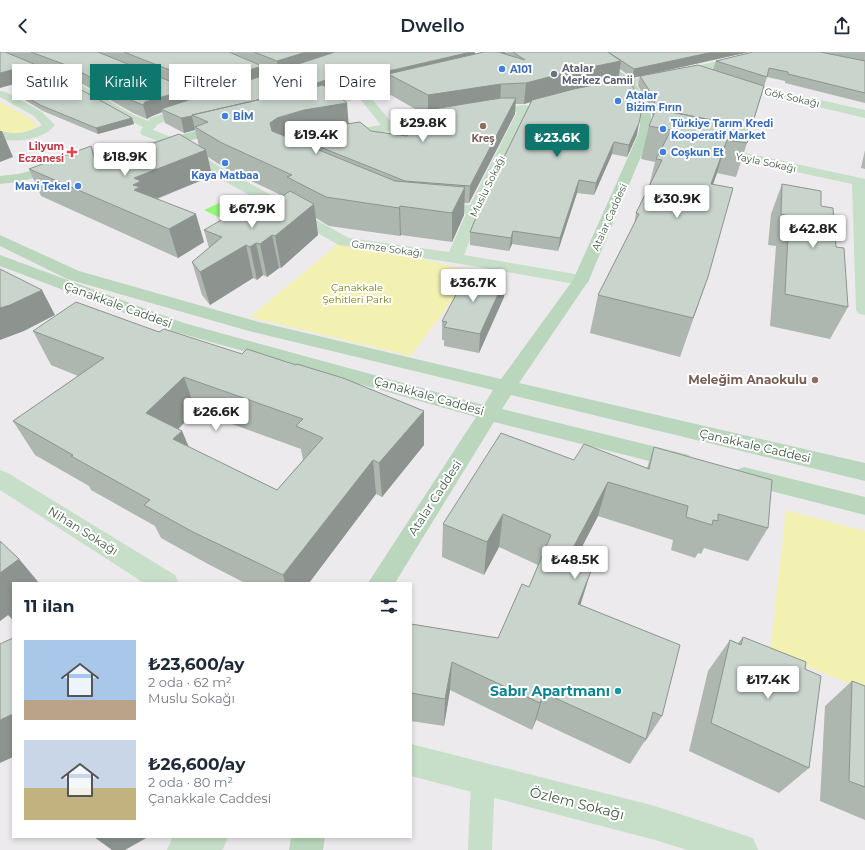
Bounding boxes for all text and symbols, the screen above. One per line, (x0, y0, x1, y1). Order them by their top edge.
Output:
icon: back (12, 15, 34, 37)
text: Dwello (400, 15, 465, 37)
icon: share (831, 15, 853, 37)
place label: Atalar Merkez Camii (561, 62, 633, 87)
place label: A101 (509, 63, 532, 76)
chip: Satılık (12, 64, 82, 100)
chip: Kiralık (90, 64, 161, 100)
chip: Filtreler (169, 64, 251, 100)
chip: Yeni (259, 64, 317, 100)
chip: Daire (325, 64, 390, 100)
marker: A101 (497, 64, 507, 74)
marker: Atalar Merkez Camii (549, 69, 559, 79)
street label: Gök Sokağı (763, 85, 821, 110)
place label: Atalar Bizim Fırın (625, 89, 682, 114)
marker: Atalar Bizim Fırın (613, 96, 623, 106)
pin: ₺29.8K (390, 109, 456, 143)
place label: BİM (233, 110, 253, 123)
marker: BİM (220, 111, 230, 121)
text: ₺29.8K (399, 114, 447, 130)
place label: Türkiye Tarım Kredi Kooperatif Market (671, 117, 773, 142)
pin: ₺19.4K (283, 121, 349, 155)
marker: Kreş (478, 121, 488, 131)
pin: ₺23.6K (524, 124, 590, 158)
marker: Türkiye Tarım Kredi Kooperatif Market (658, 124, 668, 134)
text: ₺19.4K (294, 126, 338, 142)
text: ₺23.6K (534, 129, 580, 145)
place label: Kreş (471, 132, 495, 145)
place label: Lilyum Eczanesi (18, 140, 64, 165)
pin: ₺18.9K (92, 143, 158, 177)
place label: Coşkun Et (671, 146, 725, 159)
marker: Lilyum Eczanesi (67, 147, 77, 157)
marker: Coşkun Et (658, 147, 668, 157)
text: ₺18.9K (103, 148, 147, 164)
street label: Yayla Sokağı (734, 150, 797, 175)
street label: Muslu Sokağı (467, 153, 508, 219)
marker: Kaya Matbaa (220, 158, 230, 168)
place label: Kaya Matbaa (191, 169, 259, 182)
place label: Mavi Tekel (15, 180, 70, 193)
marker: Mavi Tekel (73, 181, 83, 191)
street label: Atalar Caddesi (589, 182, 630, 253)
pin: ₺30.9K (644, 185, 710, 219)
text: ₺30.9K (653, 190, 701, 206)
pin: ₺67.9K (219, 195, 285, 229)
text: ₺67.9K (229, 200, 275, 216)
pin: ₺42.8K (780, 215, 846, 249)
text: ₺42.8K (789, 220, 837, 236)
street label: Gamze Sokağı (351, 237, 423, 260)
pin: ₺36.7K (440, 269, 506, 303)
text: ₺36.7K (450, 274, 496, 290)
street label: Çanakkale Caddesi (62, 278, 174, 331)
park label: Çanakkale Şehitleri Parkı (322, 281, 392, 306)
place label: Meleğim Anaokulu (688, 372, 807, 387)
street label: Çanakkale Caddesi (372, 373, 486, 418)
marker: Meleğim Anaokulu (810, 375, 820, 385)
pin: ₺26.6K (183, 398, 249, 432)
text: ₺26.6K (193, 403, 239, 419)
street label: Çanakkale Caddesi (698, 425, 812, 466)
street label: Atalar Caddesi (405, 457, 464, 538)
street label: Nihan Sokağı (45, 503, 121, 558)
pin: ₺48.5K (542, 546, 608, 580)
text: ₺48.5K (551, 551, 599, 567)
icon: filters (378, 595, 400, 617)
text: 11 ilan (24, 596, 75, 616)
text: ₺23,600/ay (148, 654, 244, 674)
icon: home (56, 656, 104, 704)
pin: ₺17.4K (735, 666, 801, 700)
text: ₺17.4K (746, 671, 790, 687)
text: 2 oda · 62 m² (148, 674, 232, 690)
place label: Sabır Apartmanı (490, 682, 610, 700)
marker: Sabır Apartmanı (613, 686, 623, 696)
text: Muslu Sokağı (148, 690, 235, 706)
text: ₺26,600/ay (148, 754, 245, 774)
icon: home (56, 756, 104, 804)
text: 2 oda · 80 m² (148, 774, 233, 790)
street label: Özlem Sokağı (528, 783, 626, 823)
text: Çanakkale Caddesi (148, 790, 271, 806)

